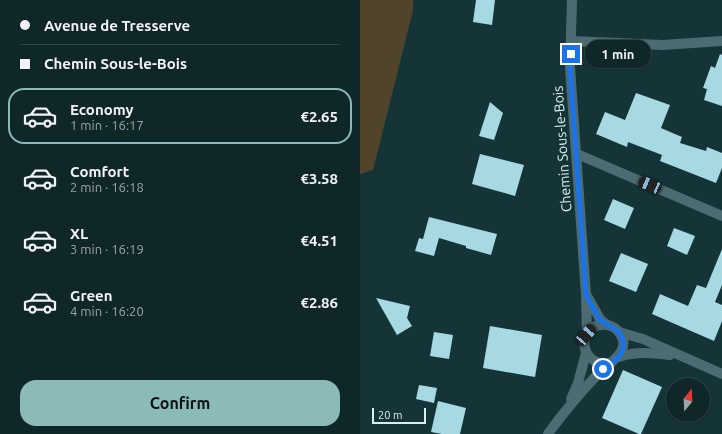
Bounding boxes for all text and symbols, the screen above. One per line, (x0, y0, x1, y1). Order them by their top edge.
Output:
text: Avenue de Tresserve (44, 17, 190, 34)
callout: 1 min (585, 40, 651, 68)
route end (562, 45, 580, 63)
text: 1 min (602, 47, 634, 61)
text: Chemin Sous-le-Bois (44, 55, 187, 72)
street label: Chemin Sous-le-Bois (550, 85, 574, 213)
icon: car (22, 98, 58, 134)
text: Economy (70, 101, 134, 118)
text: €2.65 (300, 108, 338, 125)
text: 1 min · 16:17 (70, 118, 144, 132)
icon: car (22, 160, 58, 196)
text: Comfort (70, 163, 129, 180)
text: €3.58 (300, 170, 338, 187)
car (637, 175, 663, 195)
text: 2 min · 16:18 (70, 180, 144, 194)
icon: car (22, 222, 58, 258)
text: XL (70, 225, 88, 242)
text: €4.51 (300, 232, 338, 249)
text: 3 min · 16:19 (70, 242, 144, 256)
icon: car (22, 284, 58, 320)
text: Green (70, 287, 112, 304)
text: €2.86 (300, 294, 338, 311)
text: 4 min · 16:20 (70, 304, 144, 318)
car (574, 322, 598, 348)
route start (594, 360, 612, 378)
north arrow (666, 378, 710, 422)
map controls (666, 378, 710, 422)
button: Confirm (20, 380, 340, 426)
scale bar (372, 406, 426, 425)
text: 20 m (378, 409, 402, 421)

